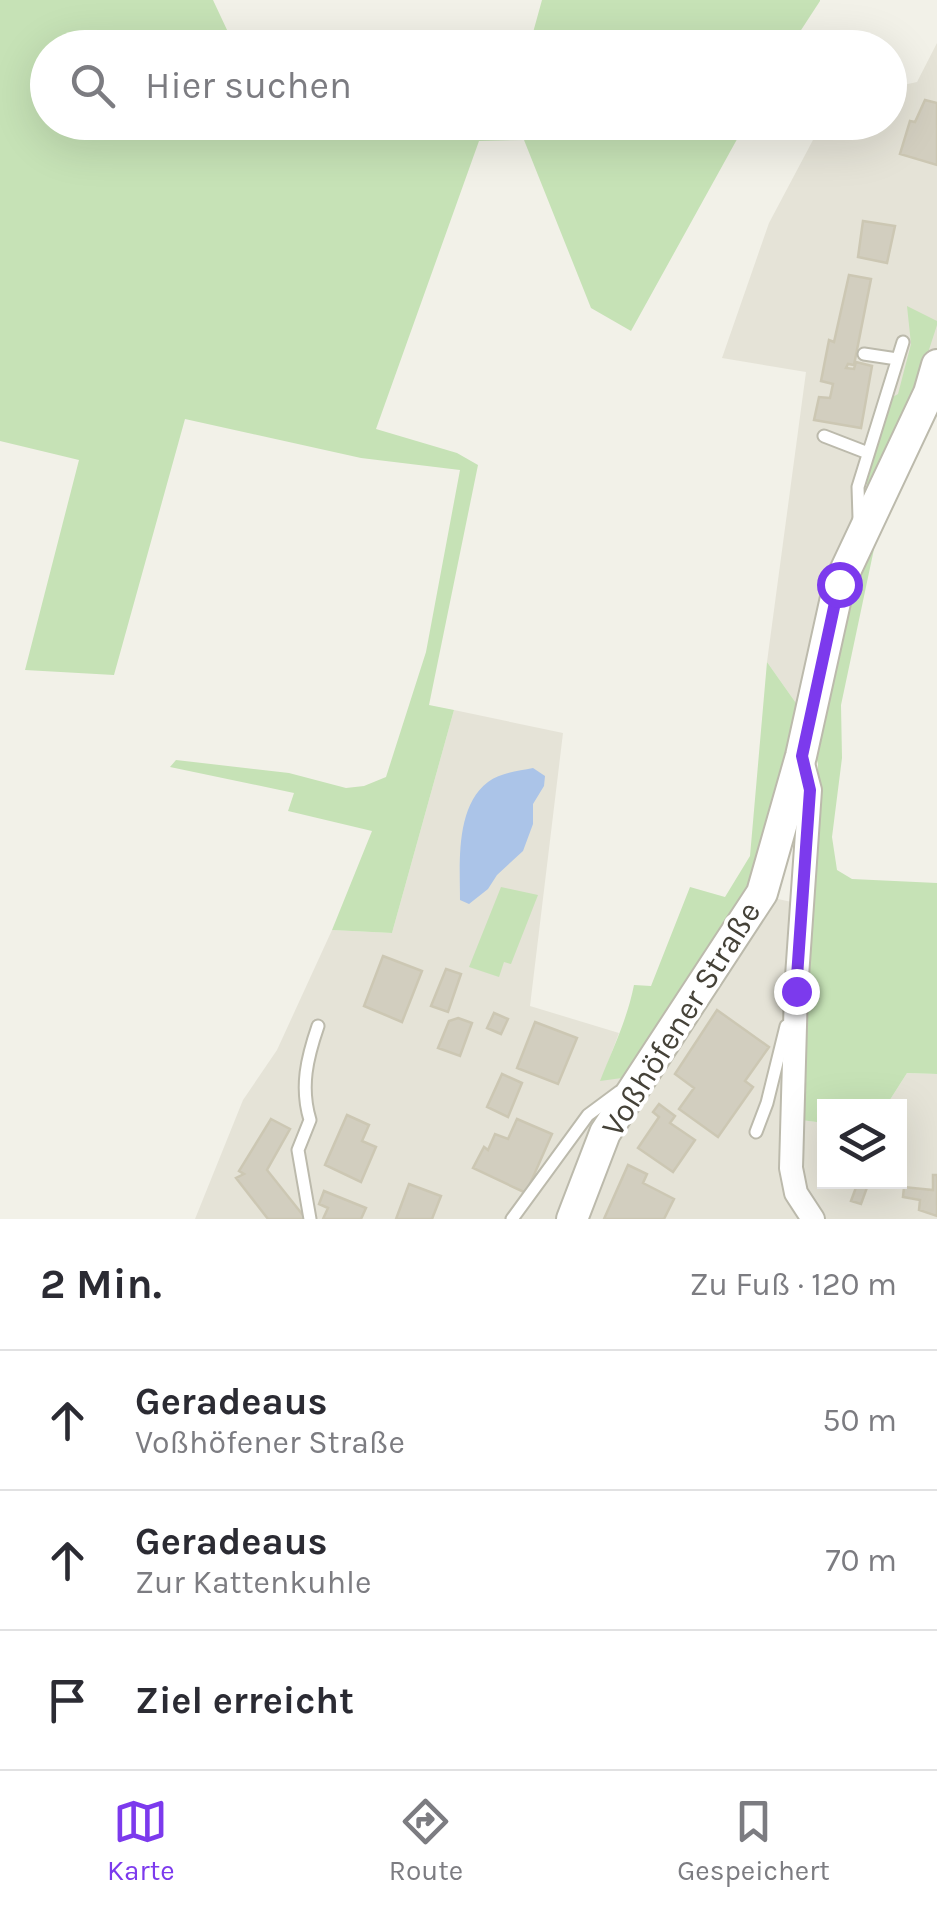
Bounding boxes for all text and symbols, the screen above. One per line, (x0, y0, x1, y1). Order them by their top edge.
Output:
search box (30, 30, 907, 140)
icon: search (65, 58, 120, 113)
text: Hier suchen (145, 63, 352, 108)
route start (817, 562, 863, 608)
street label: Voßhöfener Straße (594, 895, 768, 1143)
route end (774, 969, 820, 1015)
map controls (817, 1099, 907, 1189)
button: layers (817, 1099, 907, 1189)
text: 2 Min. (40, 1259, 162, 1309)
text: Zu Fuß · 120 m (690, 1266, 897, 1303)
text: Geradeaus (135, 1379, 328, 1424)
icon: ahead (40, 1393, 95, 1448)
text: 50 m (822, 1402, 897, 1439)
text: Voßhöfener Straße (135, 1424, 405, 1461)
text: Geradeaus (135, 1519, 328, 1564)
icon: ahead (40, 1533, 95, 1588)
text: 70 m (825, 1542, 897, 1579)
text: Zur Kattenkuhle (135, 1564, 371, 1601)
icon: arrive (40, 1673, 95, 1728)
text: Ziel erreicht (135, 1678, 354, 1723)
tab: Karte (107, 1794, 175, 1887)
tab: Route (389, 1794, 463, 1887)
tab: Gespeichert (677, 1794, 830, 1887)

